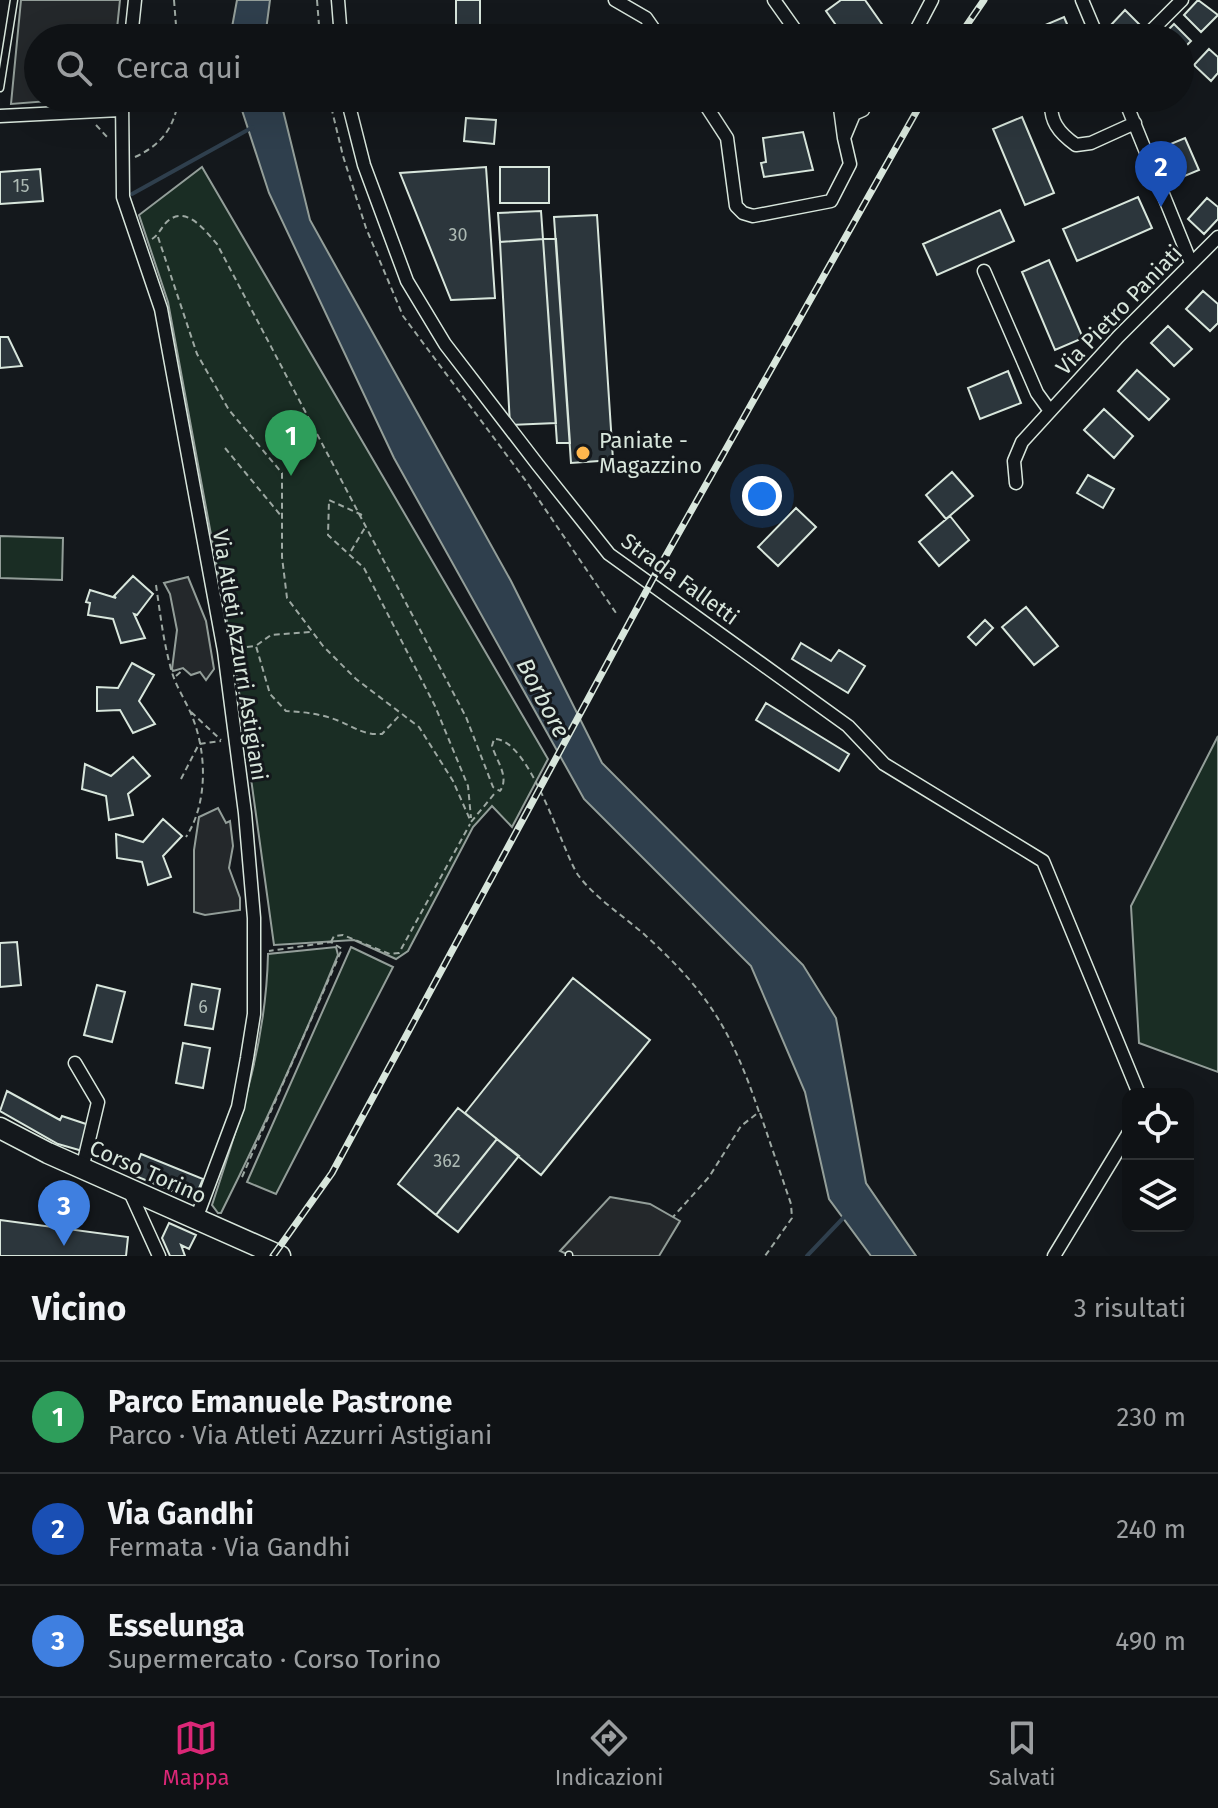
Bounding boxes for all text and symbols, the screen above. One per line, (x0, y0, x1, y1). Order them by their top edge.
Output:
search box (24, 24, 1194, 112)
icon: search (52, 46, 96, 90)
text: Cerca qui (116, 50, 241, 86)
pin: 2 (1135, 141, 1187, 207)
house number: 15 (13, 175, 29, 197)
house number: 30 (448, 224, 468, 246)
street label: Via Pietro Paniati (1050, 239, 1188, 381)
pin: 1 (265, 410, 317, 476)
place label: Paniate - Magazzino (599, 427, 702, 479)
marker: Paniate - Magazzino (574, 444, 592, 462)
your location (742, 476, 782, 516)
street label: Via Atleti Azzurri Astigiani (207, 527, 273, 783)
street label: Strada Falletti (616, 527, 744, 631)
water label: Borbore (510, 653, 576, 743)
house number: 6 (198, 996, 208, 1018)
map controls (1122, 1088, 1194, 1232)
button: locate (1122, 1088, 1194, 1160)
street label: Corso Torino (85, 1134, 211, 1210)
house number: 362 (433, 1150, 461, 1172)
button: layers (1122, 1160, 1194, 1232)
pin: 3 (38, 1180, 90, 1246)
text: Vicino (32, 1288, 126, 1329)
text: 3 risultati (1074, 1293, 1186, 1324)
text: Parco Emanuele Pastrone (108, 1384, 452, 1420)
text: 1 (52, 1402, 64, 1433)
text: 230 m (1117, 1402, 1186, 1433)
text: Parco · Via Atleti Azzurri Astigiani (108, 1420, 492, 1451)
text: Via Gandhi (108, 1496, 254, 1532)
text: 2 (51, 1514, 65, 1545)
text: 240 m (1116, 1514, 1186, 1545)
text: Fermata · Via Gandhi (108, 1532, 351, 1563)
text: Esselunga (108, 1608, 245, 1644)
text: 3 (51, 1626, 65, 1657)
text: 490 m (1115, 1626, 1186, 1657)
text: Supermercato · Corso Torino (108, 1644, 441, 1675)
tab: Mappa (163, 1716, 230, 1791)
tab: Indicazioni (555, 1716, 664, 1791)
tab: Salvati (989, 1716, 1055, 1791)

